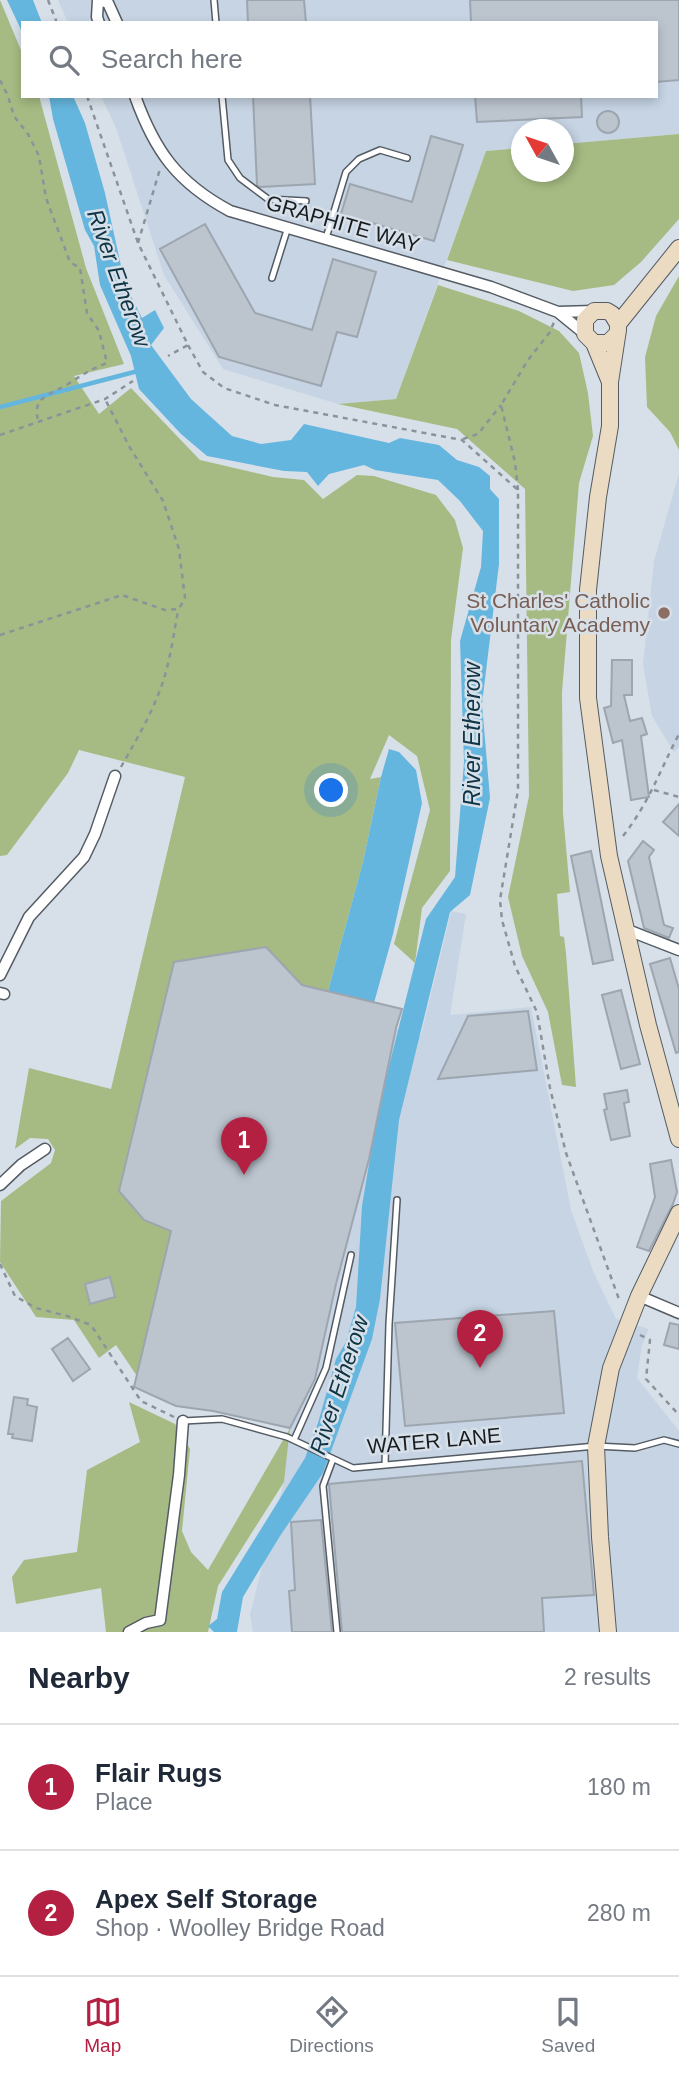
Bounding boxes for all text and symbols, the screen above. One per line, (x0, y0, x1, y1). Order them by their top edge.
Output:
search box (21, 21, 658, 98)
icon: search (45, 41, 83, 79)
text: Search here (101, 44, 243, 74)
north arrow (511, 119, 574, 182)
street label: GRAPHITE WAY (264, 191, 423, 256)
water label: River Etherow (82, 206, 156, 352)
place label: St Charles' Catholic Voluntary Academy (466, 589, 650, 636)
marker: St Charles' Catholic Voluntary Academy (656, 605, 672, 621)
water label: River Etherow (459, 660, 485, 806)
your location (314, 773, 348, 807)
pin: 1 (221, 1117, 267, 1175)
pin: 2 (457, 1310, 503, 1368)
water label: River Etherow (304, 1311, 374, 1458)
street label: WATER LANE (366, 1423, 502, 1458)
text: Nearby (28, 1661, 130, 1694)
text: 2 results (564, 1664, 651, 1690)
text: Flair Rugs (95, 1758, 222, 1788)
text: 1 (45, 1774, 57, 1800)
text: 180 m (587, 1774, 651, 1800)
text: Place (95, 1789, 153, 1815)
text: Apex Self Storage (95, 1884, 318, 1914)
text: 2 (45, 1900, 57, 1926)
text: 280 m (587, 1900, 651, 1926)
text: Shop · Woolley Bridge Road (95, 1915, 385, 1941)
tab: Map (84, 1993, 122, 2057)
tab: Directions (289, 1993, 374, 2057)
tab: Saved (541, 1993, 595, 2057)

